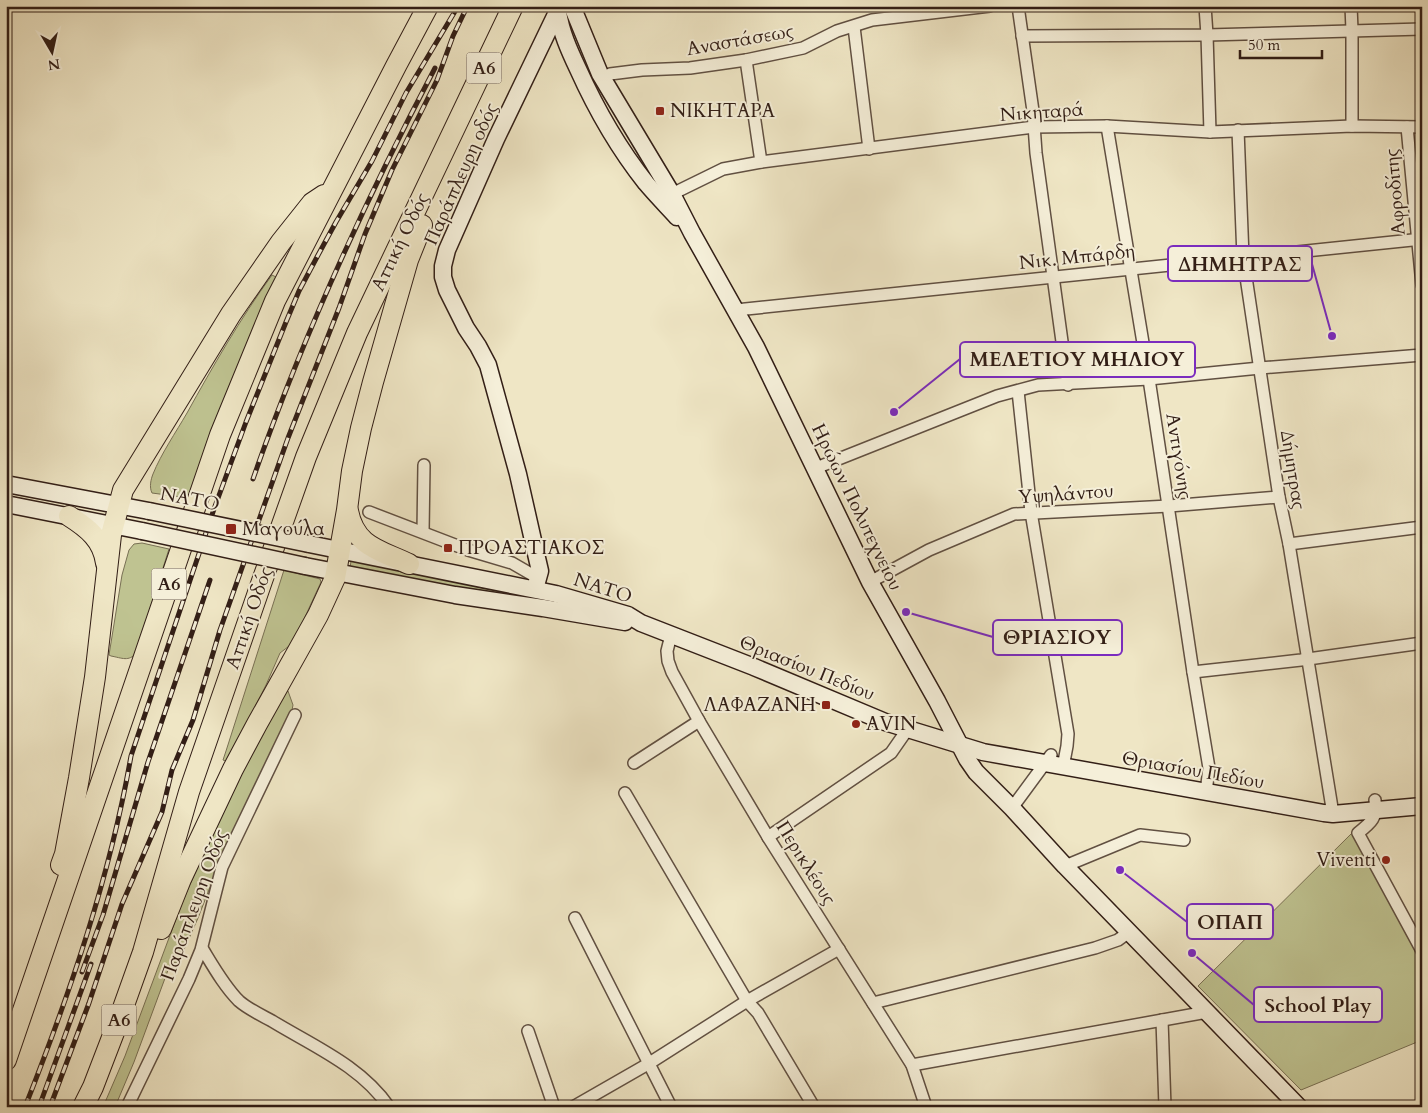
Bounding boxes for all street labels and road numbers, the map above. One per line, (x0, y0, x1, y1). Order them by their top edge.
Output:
street label: Αναστάσεως (684, 18, 796, 62)
road number: Α6 (466, 52, 502, 84)
street label: Νικηταρά (999, 96, 1085, 128)
street label: Παράπλευρη οδός (418, 99, 504, 249)
street label: Αφροδίτης (1378, 148, 1412, 236)
street label: Αττική Οδός (365, 188, 435, 296)
street label: Νικ. Μπάρδη (1018, 238, 1136, 276)
street label: Αντιγόνης (1159, 411, 1199, 501)
street label: Ηρώων Πολυτεχνείου (805, 419, 909, 595)
street label: Δήμητρας (1274, 429, 1312, 511)
street label: Υψηλάντου (1018, 478, 1114, 510)
street label: ΝΑΤΟ (158, 481, 222, 517)
street label: Αττική Οδός (219, 563, 279, 673)
street label: ΝΑΤΟ (570, 566, 636, 610)
road number: Α6 (152, 568, 186, 600)
street label: Θριασίου Πεδίου (735, 629, 879, 707)
street label: Θριασίου Πεδίου (1120, 745, 1266, 795)
street label: Περικλέους (770, 816, 842, 910)
street label: Παράπλευρη Οδός (154, 826, 234, 984)
road number: Α6 (102, 1004, 136, 1036)

